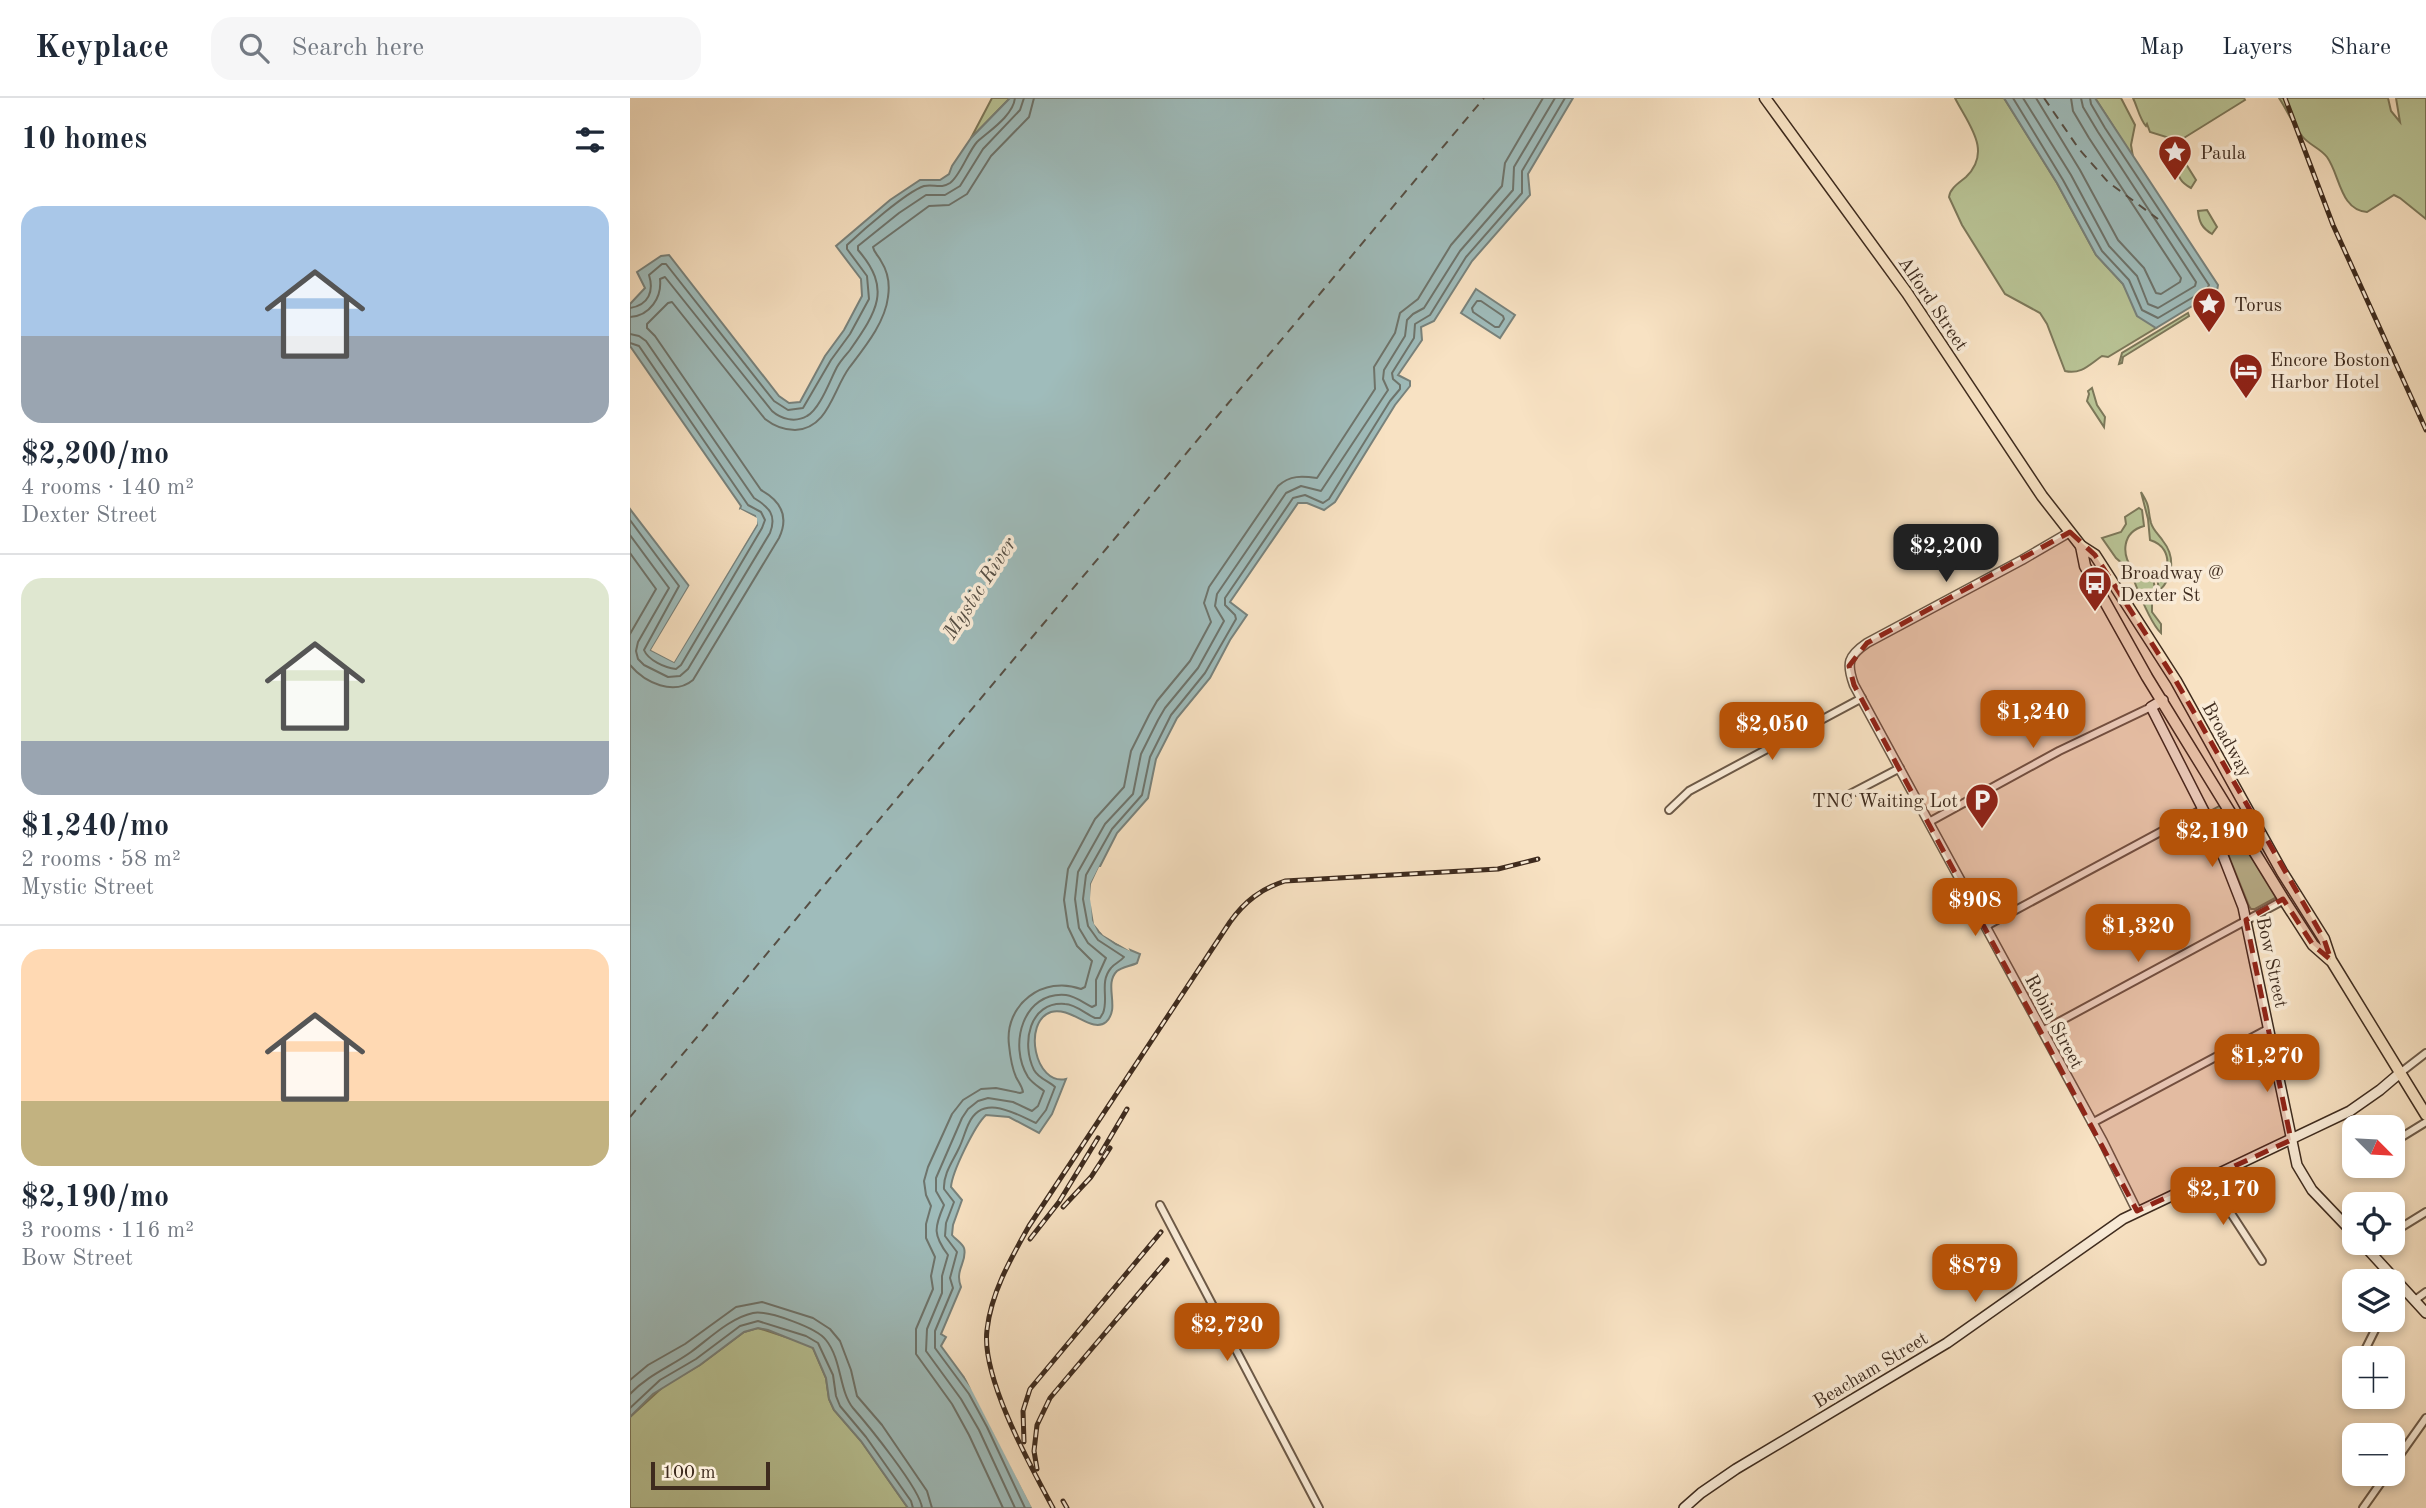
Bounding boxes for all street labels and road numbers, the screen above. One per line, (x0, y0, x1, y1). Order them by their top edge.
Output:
street label: Alford Street (1894, 254, 1970, 355)
street label: Broadway (2197, 699, 2254, 781)
street label: Bow Street (2252, 915, 2289, 1010)
street label: Robin Street (2020, 972, 2086, 1072)
street label: Beacham Street (1811, 1330, 1932, 1413)

